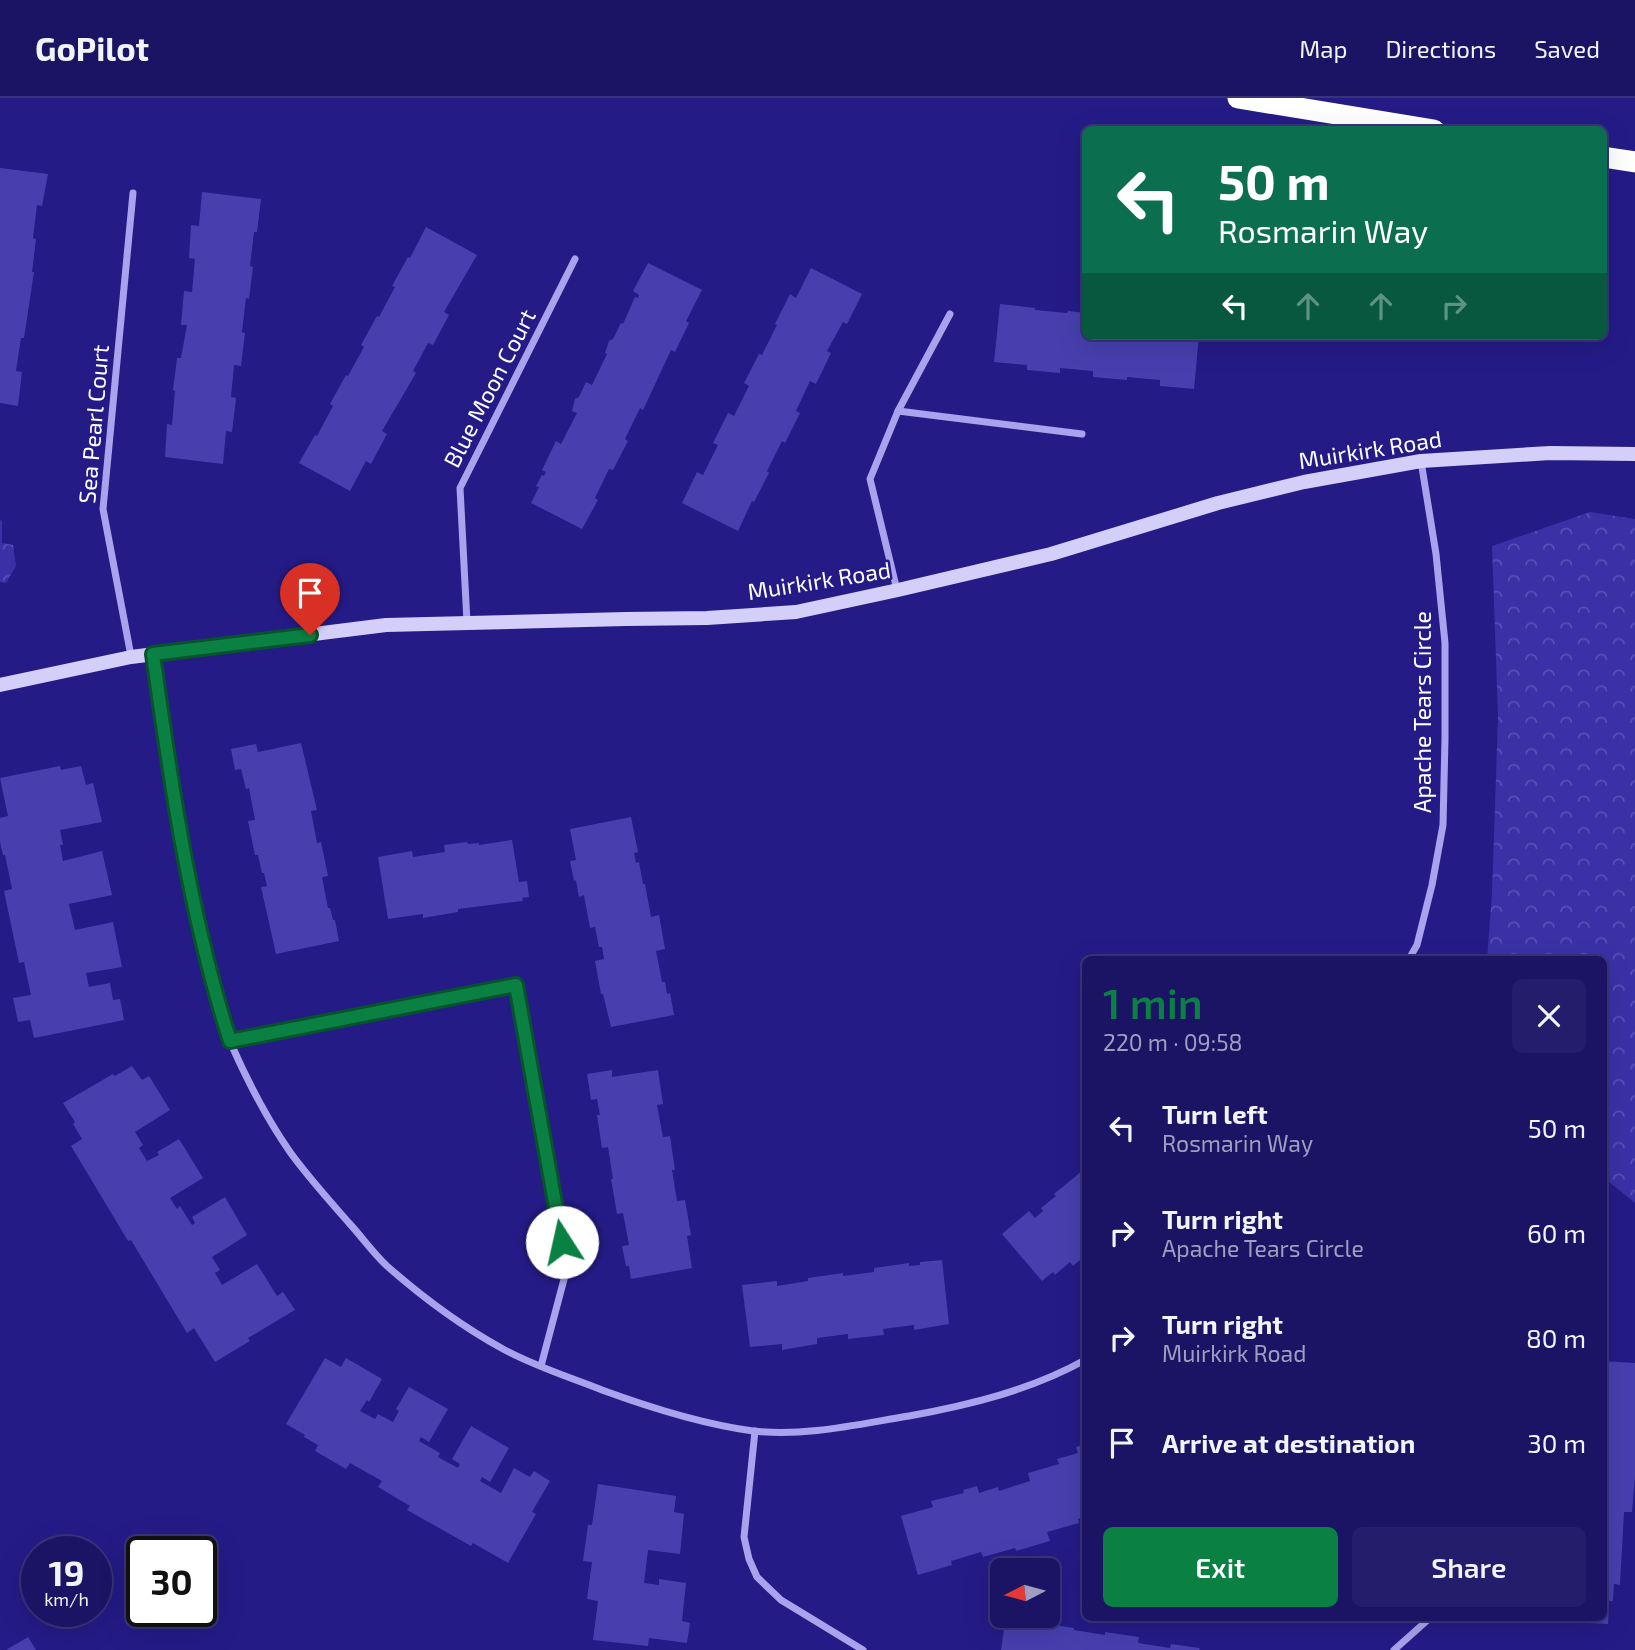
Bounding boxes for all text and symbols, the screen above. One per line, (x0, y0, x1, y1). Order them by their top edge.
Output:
text: GoPilot (35, 28, 149, 68)
text: Map (1299, 34, 1347, 63)
text: Directions (1385, 34, 1496, 63)
text: Saved (1534, 34, 1600, 63)
text: 50 m (1218, 151, 1330, 210)
icon: left (1103, 154, 1194, 245)
text: Rosmarin Way (1218, 211, 1428, 249)
icon: left (1216, 287, 1254, 325)
icon: ahead (1289, 287, 1327, 325)
icon: ahead (1362, 287, 1400, 325)
icon: right (1435, 287, 1473, 325)
street label: Blue Moon Court (437, 304, 541, 472)
street label: Sea Pearl Court (72, 343, 114, 505)
street label: Muirkirk Road (1296, 424, 1444, 474)
street label: Muirkirk Road (745, 555, 893, 605)
pin (280, 563, 340, 635)
icon: arrive (291, 574, 329, 612)
street label: Apache Tears Circle (1408, 611, 1436, 813)
text: 1 min (1103, 977, 1203, 1027)
button: close (1512, 979, 1586, 1053)
text: 220 m · 09:58 (1103, 1028, 1242, 1056)
text: Turn left (1162, 1098, 1268, 1129)
icon: left (1103, 1109, 1141, 1147)
text: 50 m (1528, 1112, 1586, 1143)
text: Rosmarin Way (1162, 1129, 1313, 1157)
text: Turn right (1162, 1203, 1283, 1234)
position arrow (525, 1205, 599, 1279)
icon: right (1103, 1214, 1141, 1252)
text: 60 m (1527, 1217, 1586, 1248)
text: Apache Tears Circle (1162, 1234, 1364, 1262)
text: Turn right (1162, 1308, 1283, 1339)
icon: right (1103, 1319, 1141, 1357)
text: 80 m (1526, 1322, 1586, 1353)
text: Muirkirk Road (1162, 1339, 1306, 1367)
icon: arrive (1103, 1424, 1141, 1462)
text: Arrive at destination (1162, 1427, 1415, 1458)
text: 30 m (1527, 1427, 1586, 1458)
button: Exit (1103, 1527, 1338, 1607)
button: Share (1352, 1527, 1586, 1607)
speed limit sign: 30 (126, 1536, 217, 1627)
text: 19 (49, 1551, 84, 1593)
north arrow (990, 1558, 1060, 1628)
map controls (990, 1558, 1060, 1628)
text: km/h (44, 1588, 89, 1610)

